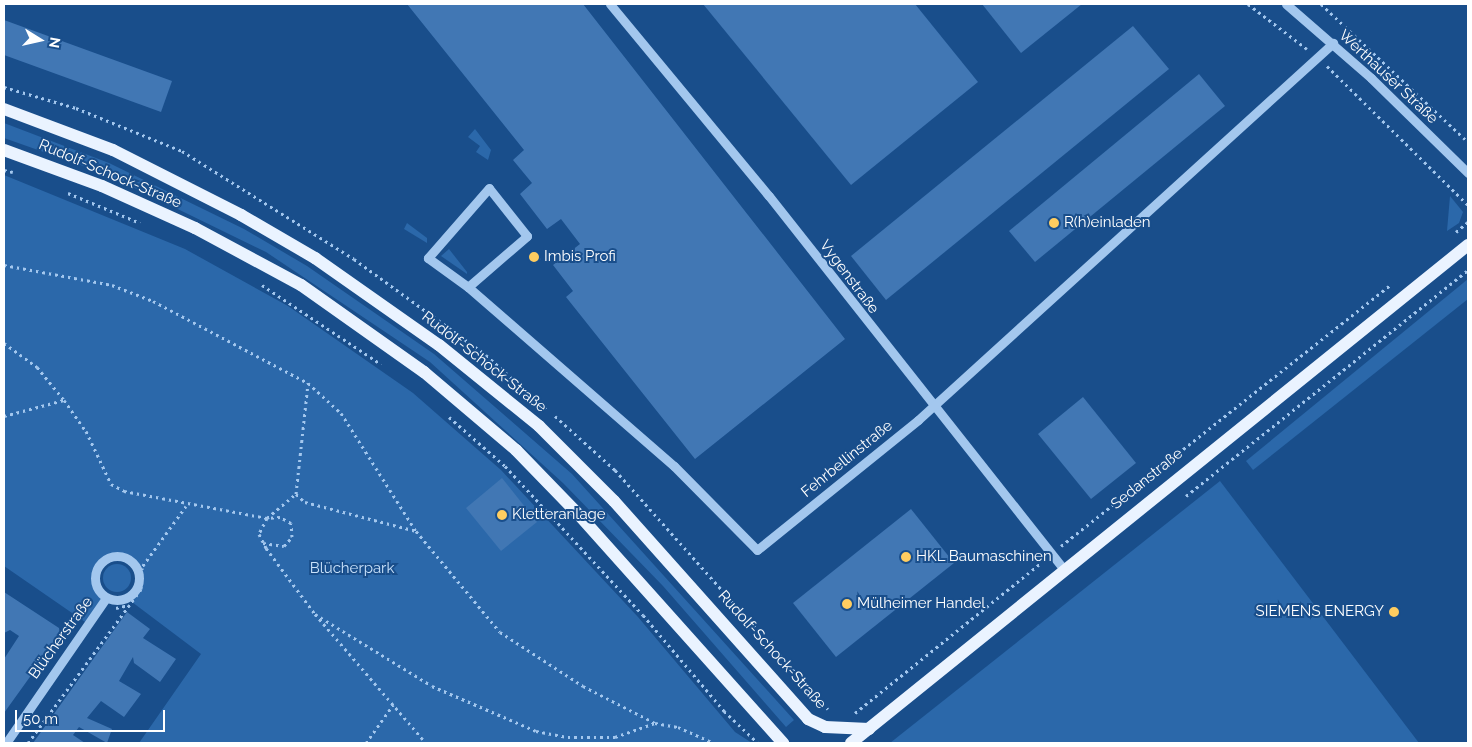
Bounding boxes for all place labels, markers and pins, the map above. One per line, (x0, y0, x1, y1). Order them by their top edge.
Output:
place label: R(h)einladen (1064, 214, 1151, 232)
marker: R(h)einladen (1048, 217, 1060, 229)
place label: Imbis Profi (544, 248, 616, 266)
marker: Imbis Profi (528, 251, 540, 263)
place label: Kletteranlage (512, 506, 606, 524)
marker: Kletteranlage (496, 509, 508, 521)
place label: HKL Baumaschinen (916, 548, 1052, 566)
marker: HKL Baumaschinen (900, 551, 912, 563)
place label: Mülheimer Handel (857, 595, 986, 613)
marker: Mülheimer Handel (841, 598, 853, 610)
place label: SIEMENS ENERGY (1256, 603, 1384, 621)
marker: SIEMENS ENERGY (1388, 606, 1400, 618)

